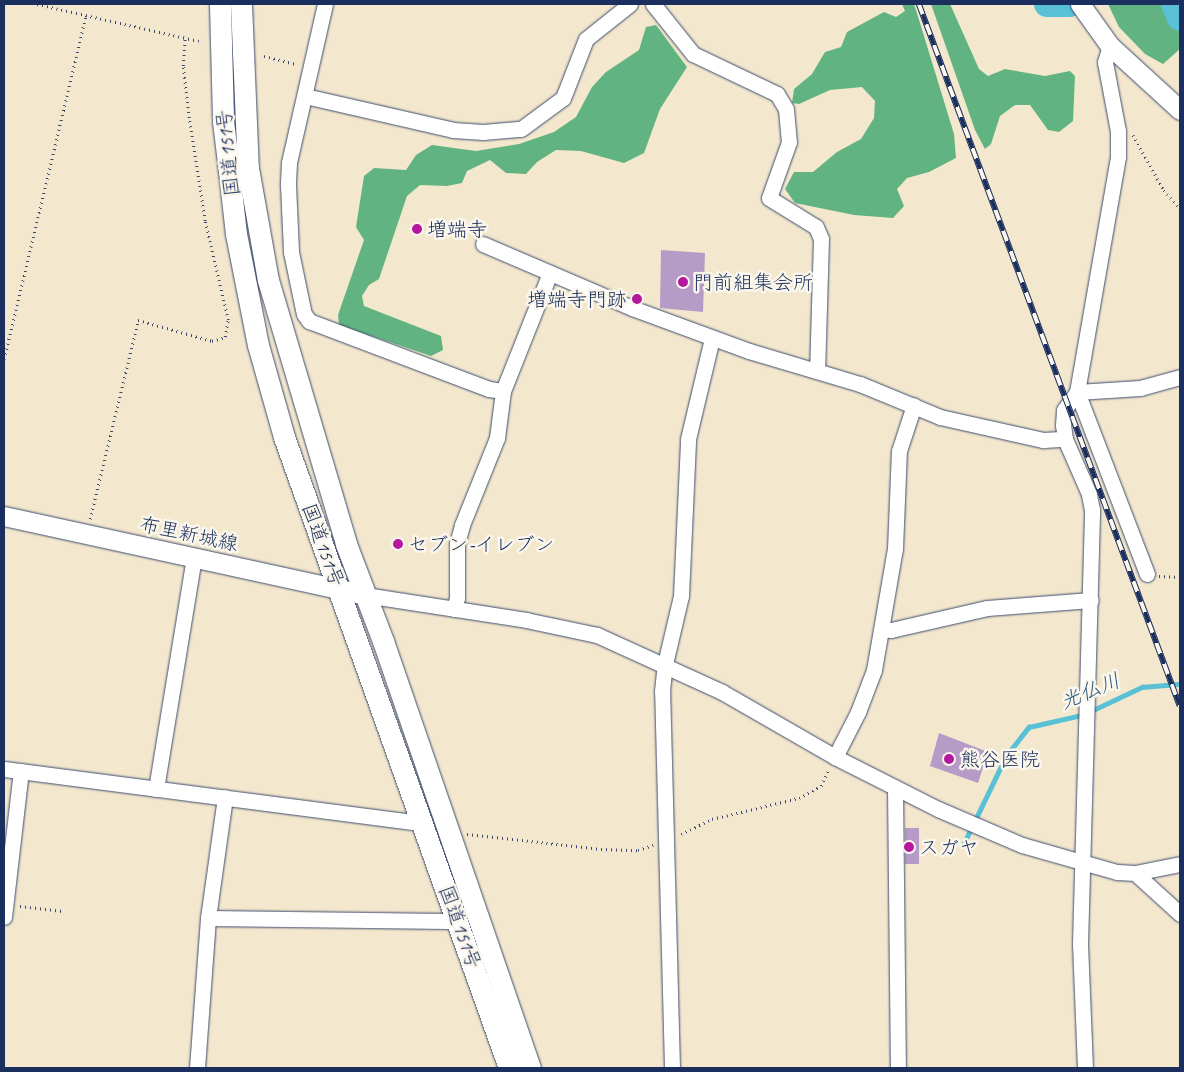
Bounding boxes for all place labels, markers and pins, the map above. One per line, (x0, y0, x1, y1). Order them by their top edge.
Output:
place label: 増端寺 (427, 217, 487, 241)
marker: 増端寺 (411, 223, 423, 235)
place label: 門前組集会所 (693, 270, 813, 294)
marker: 門前組集会所 (677, 276, 689, 288)
place label: 増端寺門跡 (527, 287, 627, 311)
marker: 増端寺門跡 (631, 293, 643, 305)
place label: セブン-イレブン (408, 532, 555, 556)
marker: セブン-イレブン (392, 538, 404, 550)
place label: 熊谷医院 (960, 747, 1040, 771)
marker: 熊谷医院 (942, 752, 956, 766)
place label: スガヤ (919, 835, 979, 859)
marker: スガヤ (903, 841, 915, 853)

